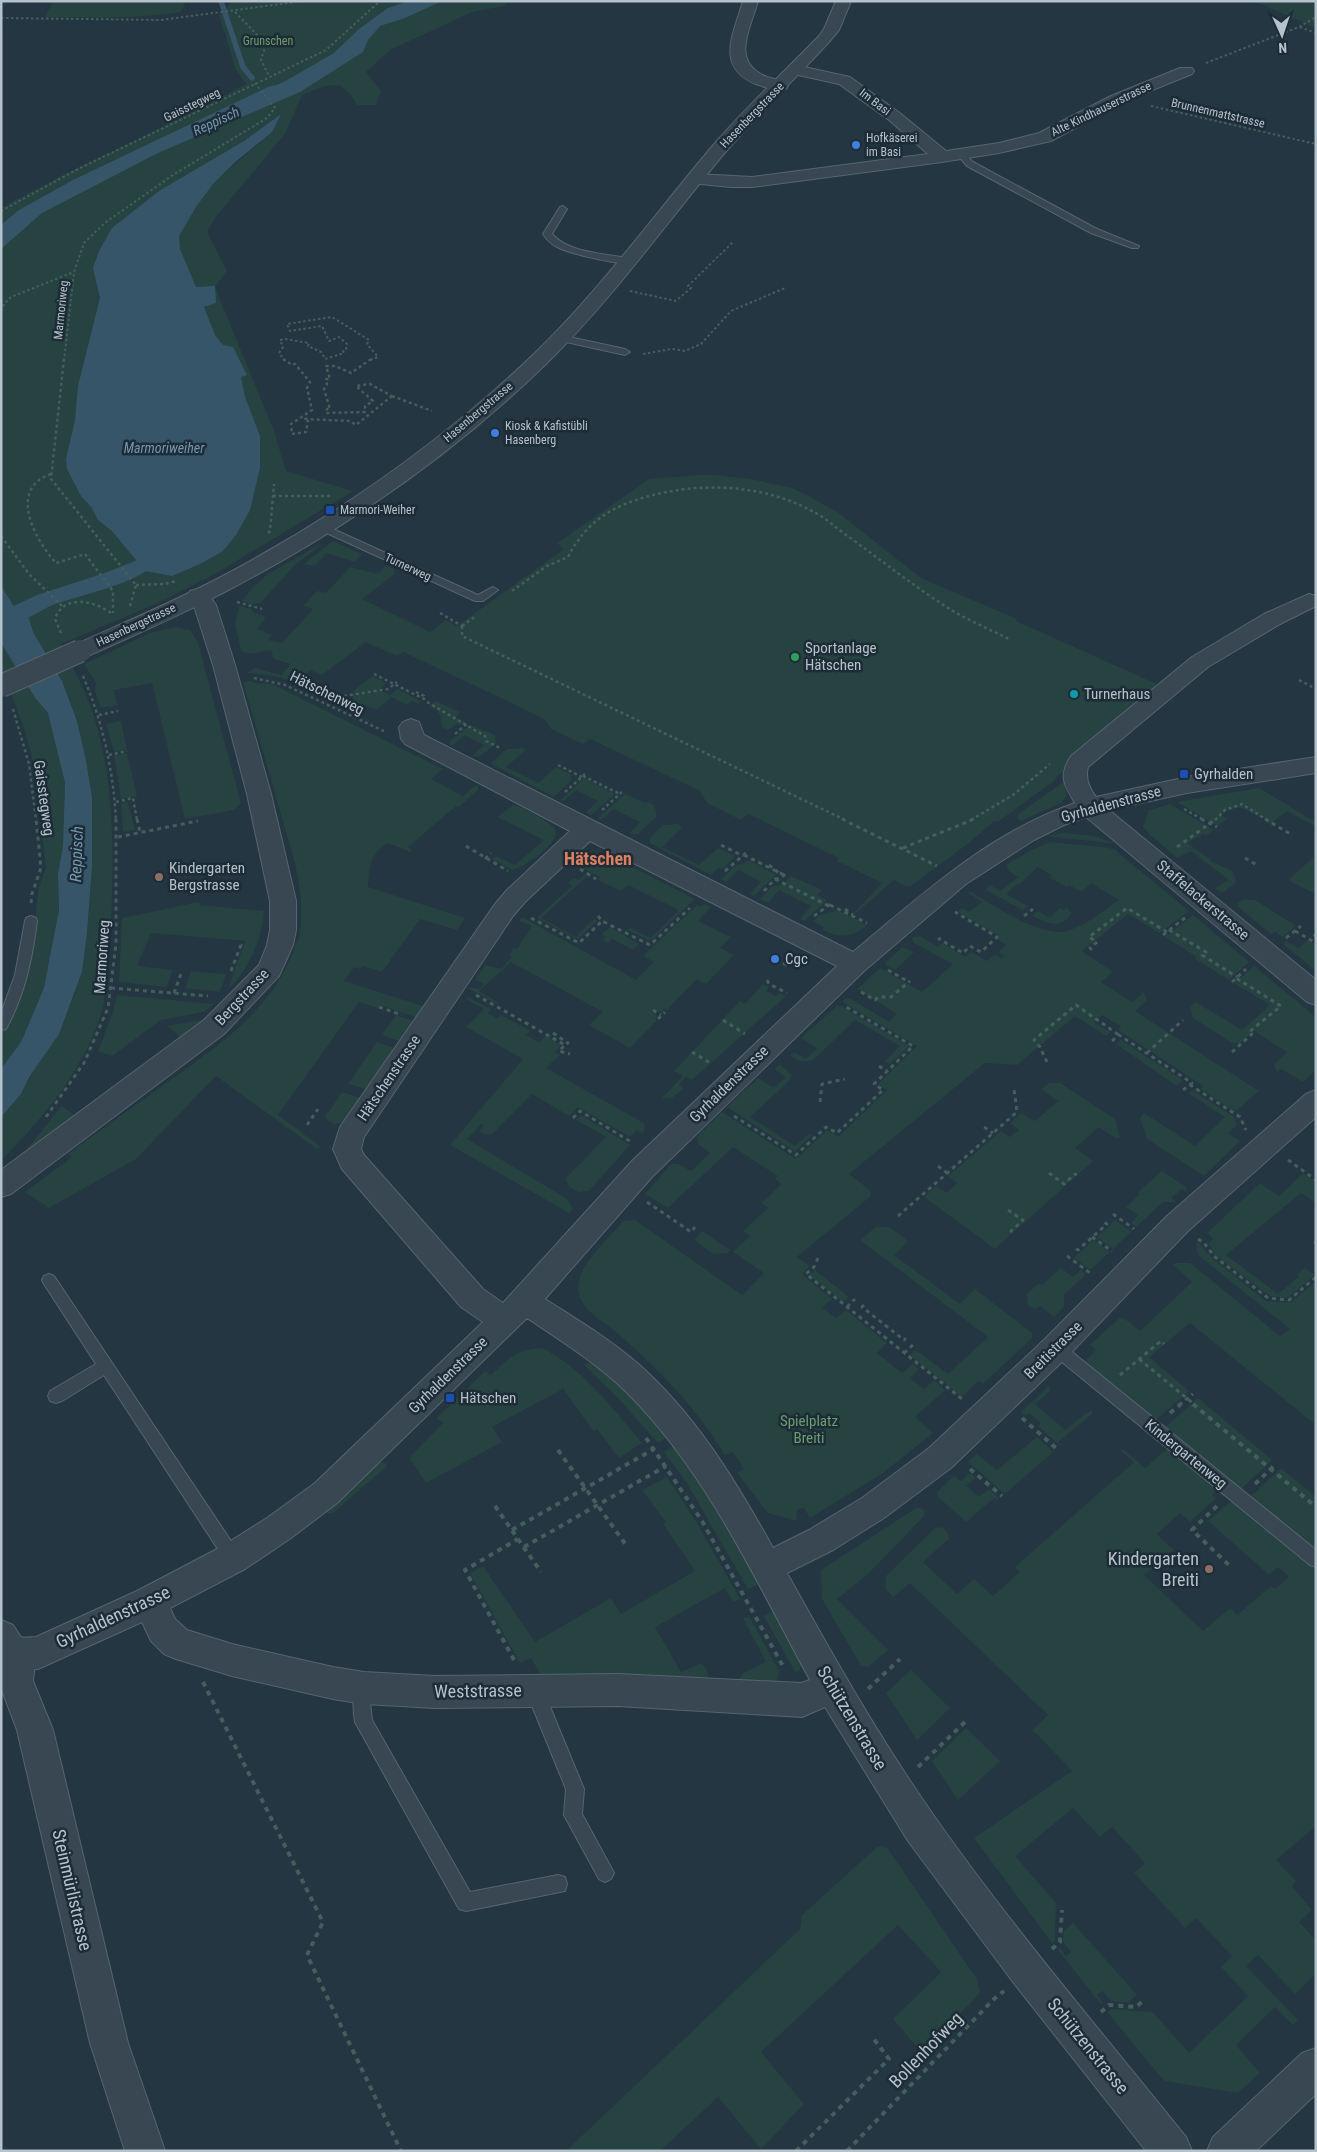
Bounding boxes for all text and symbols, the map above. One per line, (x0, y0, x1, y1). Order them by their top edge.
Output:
north arrow (1257, 10, 1307, 60)
park label: Grunschen (243, 34, 293, 48)
text: N (1278, 40, 1287, 56)
street label: Hasenbergstrasse (717, 79, 787, 151)
street label: Alte Kindhauserstrasse (1049, 79, 1154, 139)
street label: Gaisstegweg (162, 85, 223, 125)
street label: Im Basi (857, 86, 893, 118)
street label: Brunnenmattstrasse (1170, 95, 1267, 131)
water label: Reppisch (190, 103, 242, 139)
place label: Hofkäserei im Basi (866, 131, 917, 159)
marker: Hofkäserei im Basi (850, 139, 862, 151)
street label: Marmoriweg (51, 280, 71, 340)
street label: Hasenbergstrasse (441, 379, 516, 445)
place label: Kiosk & Kafistübli Hasenberg (505, 419, 588, 447)
marker: Kiosk & Kafistübli Hasenberg (489, 427, 501, 439)
water label: Marmoriweiher (124, 440, 205, 456)
place label: Marmori-Weiher (340, 503, 416, 517)
marker: Marmori-Weiher (324, 504, 336, 516)
street label: Turnerweg (383, 550, 434, 584)
street label: Hasenbergstrasse (94, 600, 178, 649)
place label: Sportanlage Hätschen (805, 639, 877, 674)
marker: Sportanlage Hätschen (789, 651, 801, 663)
street label: Hätschenweg (287, 667, 367, 719)
place label: Turnerhaus (1084, 685, 1150, 703)
marker: Turnerhaus (1068, 688, 1080, 700)
street label: Gaisstegweg (30, 759, 58, 837)
place label: Gyrhalden (1194, 765, 1253, 783)
marker: Gyrhalden (1178, 768, 1190, 780)
street label: Gyrhaldenstrasse (1059, 782, 1163, 826)
water label: Reppisch (66, 826, 87, 882)
district label: Hätschen (564, 848, 632, 869)
street label: Staffelackerstrasse (1153, 856, 1253, 944)
place label: Kindergarten Bergstrasse (169, 859, 245, 894)
marker: Kindergarten Bergstrasse (153, 871, 165, 883)
street label: Marmoriweg (90, 919, 114, 995)
place label: Cgc (785, 950, 808, 968)
marker: Cgc (769, 953, 781, 965)
street label: Bergstrasse (211, 965, 273, 1029)
street label: Hätschenstrasse (354, 1032, 424, 1124)
street label: Gyrhaldenstrasse (686, 1042, 772, 1126)
street label: Breitistrasse (1020, 1317, 1086, 1383)
street label: Gyrhaldenstrasse (405, 1333, 491, 1417)
place label: Hätschen (460, 1389, 516, 1407)
marker: Hätschen (444, 1392, 456, 1404)
park label: Spielplatz Breiti (780, 1412, 838, 1447)
street label: Kindergartenweg (1141, 1415, 1231, 1493)
place label: Kindergarten Breiti (1108, 1548, 1199, 1590)
marker: Kindergarten Breiti (1203, 1563, 1215, 1575)
street label: Gyrhaldenstrasse (52, 1581, 173, 1652)
street label: Schützenstrasse (813, 1662, 892, 1773)
street label: Weststrasse (434, 1679, 522, 1702)
street label: Steinmürlistrasse (48, 1827, 97, 1953)
street label: Schützenstrasse (1043, 1993, 1134, 2098)
street label: Bollenhofweg (884, 2008, 967, 2092)

